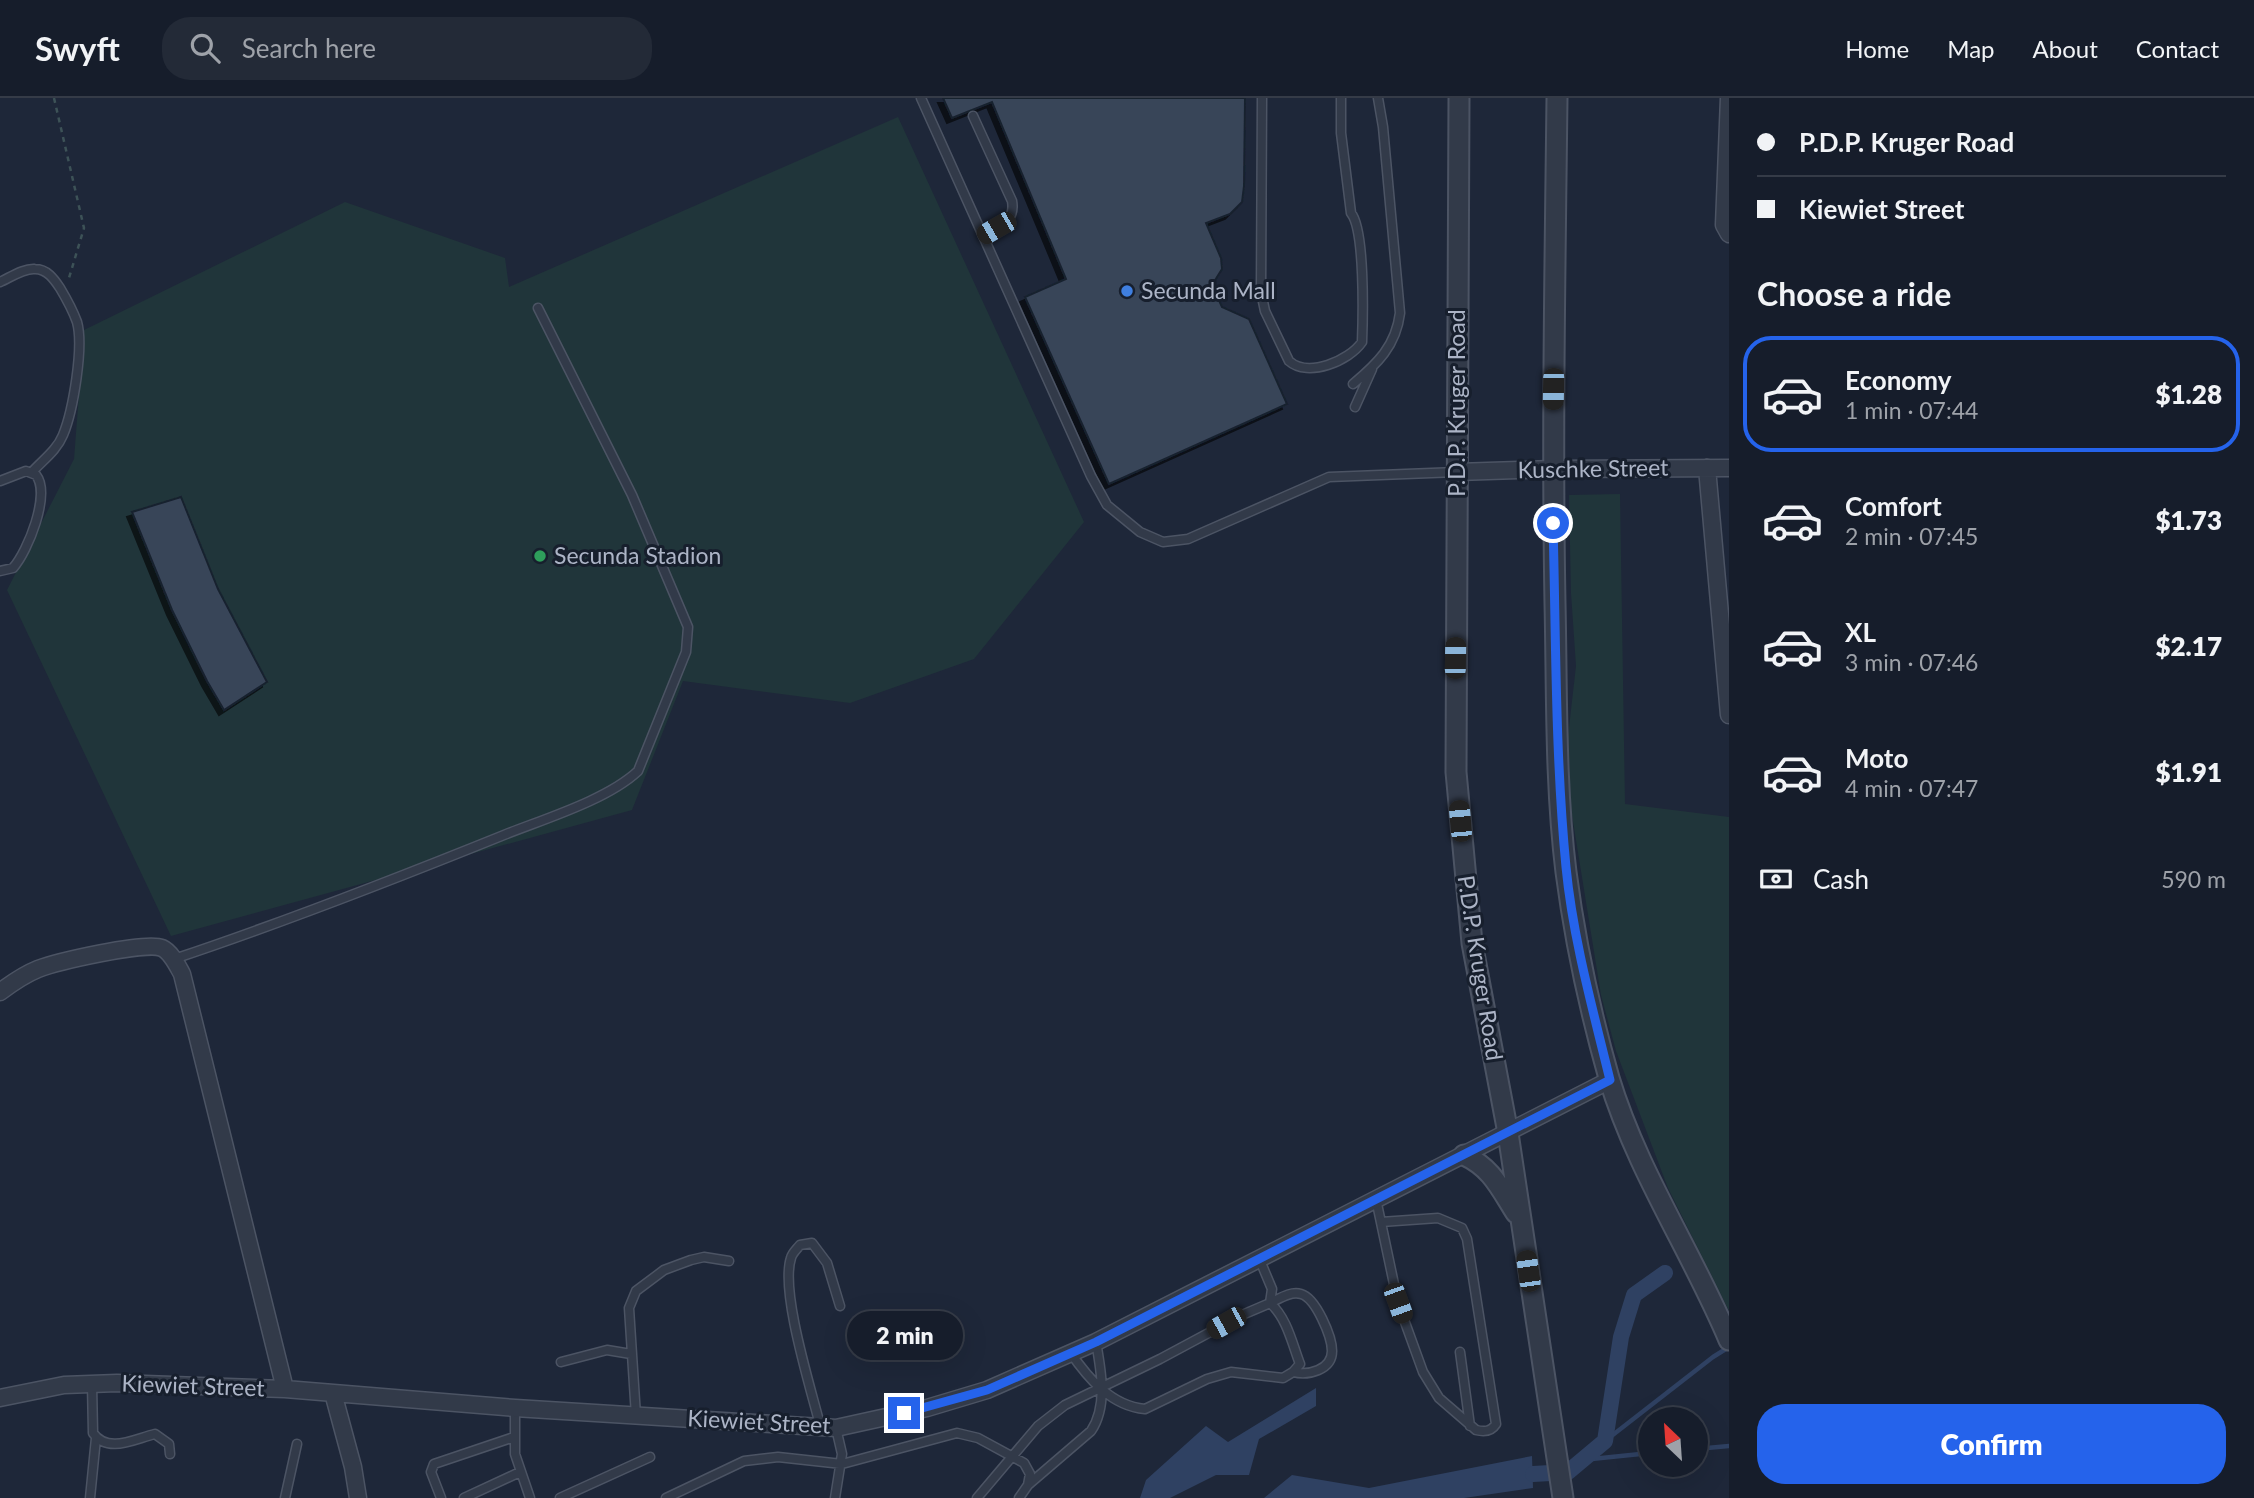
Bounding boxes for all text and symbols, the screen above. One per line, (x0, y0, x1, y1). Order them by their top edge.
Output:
search box (162, 17, 652, 80)
text: Swyft (35, 28, 120, 68)
icon: search (186, 29, 224, 67)
text: Search here (242, 32, 376, 64)
text: Home (1845, 34, 1909, 63)
text: Map (1947, 34, 1995, 63)
text: About (2033, 34, 2098, 63)
text: Contact (2136, 34, 2219, 63)
text: P.D.P. Kruger Road (1799, 126, 2014, 158)
text: Kiewiet Street (1799, 193, 1964, 225)
car (973, 208, 1020, 248)
text: Choose a ride (1757, 274, 1951, 313)
place label: Secunda Mall (1141, 276, 1276, 304)
marker: Secunda Mall (1119, 283, 1135, 299)
street label: P.D.P. Kruger Road (1442, 309, 1470, 497)
icon: car (1761, 363, 1824, 426)
text: Economy (1845, 364, 1951, 396)
car (1543, 368, 1564, 410)
text: $1.28 (2155, 378, 2222, 410)
text: 1 min · 07:44 (1845, 396, 1978, 424)
street label: Kuschke Street (1517, 453, 1669, 483)
icon: car (1761, 489, 1824, 552)
text: Comfort (1845, 490, 1942, 522)
text: $1.73 (2155, 504, 2222, 536)
route start (1537, 507, 1569, 539)
text: 2 min · 07:45 (1845, 522, 1978, 550)
place label: Secunda Stadion (554, 541, 721, 569)
marker: Secunda Stadion (532, 548, 548, 564)
icon: car (1761, 615, 1824, 678)
text: XL (1845, 616, 1876, 648)
text: $2.17 (2155, 630, 2222, 662)
car (1445, 637, 1466, 679)
text: 3 min · 07:46 (1845, 648, 1978, 676)
icon: car (1761, 741, 1824, 804)
text: Moto (1845, 742, 1908, 774)
text: $1.91 (2155, 756, 2222, 788)
text: 4 min · 07:47 (1845, 774, 1978, 802)
car (1448, 799, 1473, 843)
icon: cash (1757, 860, 1795, 898)
text: Cash (1813, 863, 1869, 895)
text: 590 m (2161, 865, 2226, 893)
street label: P.D.P. Kruger Road (1453, 873, 1509, 1063)
car (1515, 1249, 1542, 1293)
car (1381, 1280, 1416, 1326)
car (1203, 1304, 1250, 1342)
callout: 2 min (846, 1312, 962, 1360)
text: 2 min (876, 1321, 934, 1349)
street label: Kiewiet Street (121, 1369, 266, 1402)
route end (888, 1397, 920, 1429)
street label: Kiewiet Street (687, 1403, 832, 1439)
button: Confirm (1757, 1404, 2226, 1484)
north arrow (1638, 1407, 1708, 1477)
map controls (1638, 1407, 1708, 1477)

